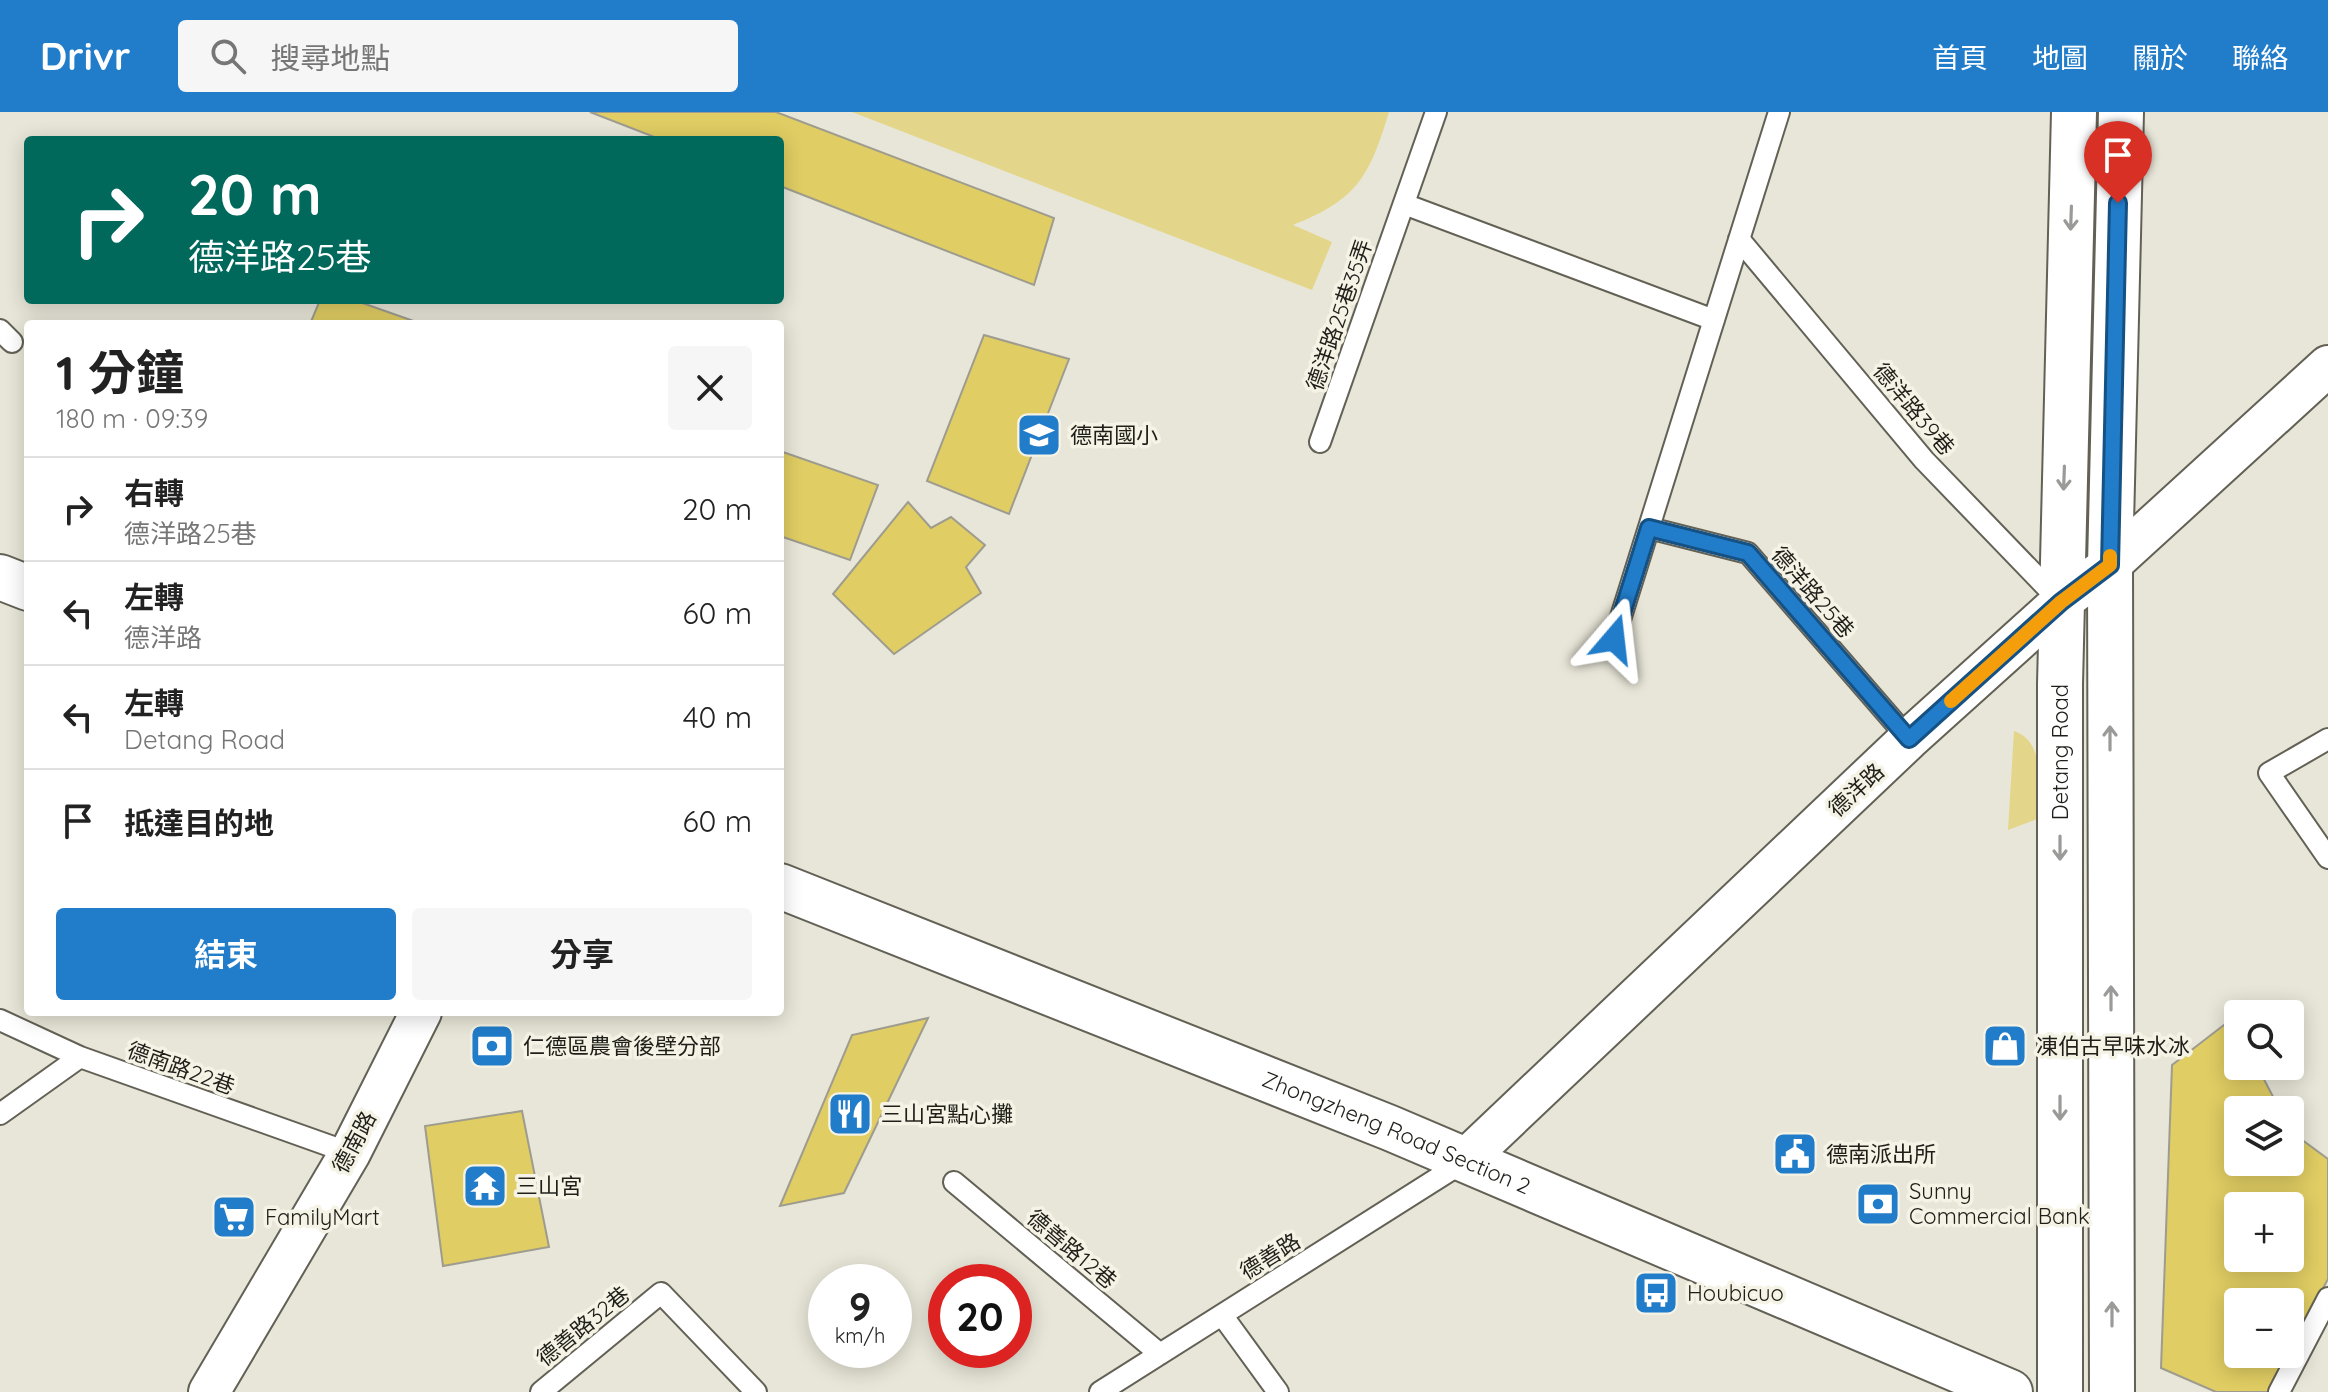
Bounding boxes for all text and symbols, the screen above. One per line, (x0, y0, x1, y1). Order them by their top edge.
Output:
search box (178, 20, 738, 92)
text: Drivr (40, 32, 130, 80)
icon: search (206, 34, 250, 78)
text: 搜尋地點 (270, 39, 390, 77)
text: 首頁 (1932, 40, 1988, 75)
text: 地圖 (2032, 40, 2088, 75)
text: 關於 (2132, 40, 2188, 75)
text: 聯絡 (2232, 40, 2288, 75)
pin (2084, 121, 2152, 203)
icon: arrive (2096, 133, 2140, 177)
text: 20 m (188, 159, 322, 229)
icon: right (56, 168, 160, 272)
one-way arrow (2064, 204, 2079, 231)
text: 德洋路25巷 (188, 234, 372, 279)
street label: 德洋路25巷35弄 (1300, 236, 1378, 394)
text: 1 分鐘 (56, 342, 184, 402)
button: close (668, 346, 752, 430)
street label: 德洋路39巷 (1867, 357, 1961, 461)
text: 180 m · 09:39 (56, 402, 208, 435)
school or university icon: 德南國小 (1015, 411, 1063, 459)
place label: 德南國小 (1070, 421, 1158, 449)
one-way arrow (2057, 464, 2072, 491)
text: 右轉 (124, 474, 184, 512)
icon: right (56, 487, 100, 531)
text: 20 m (682, 490, 752, 528)
text: 德洋路25巷 (124, 517, 257, 550)
street label: 德洋路25巷 (1766, 540, 1860, 644)
text: 左轉 (124, 578, 184, 616)
icon: left (56, 591, 100, 635)
text: 60 m (682, 594, 752, 632)
position arrow (1572, 597, 1656, 681)
text: 德洋路 (124, 621, 202, 654)
text: 左轉 (124, 684, 184, 722)
street label: Detang Road (2046, 684, 2074, 820)
icon: left (56, 695, 100, 739)
text: 40 m (683, 698, 752, 736)
text: Detang Road (124, 723, 285, 756)
one-way arrow (2102, 725, 2118, 752)
street label: 德洋路 (1822, 757, 1890, 823)
icon: arrive (56, 799, 100, 843)
text: 60 m (682, 802, 752, 840)
text: 抵達目的地 (124, 804, 274, 842)
one-way arrow (2052, 834, 2068, 861)
button: 結束 (56, 908, 396, 1000)
button: 分享 (412, 908, 752, 1000)
one-way arrow (2103, 985, 2119, 1012)
map controls (2224, 1000, 2304, 1368)
button: search (2224, 1000, 2304, 1080)
bank icon: 仁德區農會後壁分部 (468, 1022, 516, 1070)
shop icon: 凍伯古早味水冰 (1981, 1022, 2029, 1070)
place label: 仁德區農會後壁分部 (523, 1032, 721, 1060)
place label: 凍伯古早味水冰 (2036, 1032, 2190, 1060)
street label: 德南路22巷 (123, 1036, 239, 1100)
street label: Zhongzheng Road Section 2 (1258, 1065, 1535, 1200)
restaurant icon: 三山宮點心攤 (826, 1090, 874, 1138)
one-way arrow (2052, 1094, 2068, 1121)
button: layers (2224, 1096, 2304, 1176)
place label: 三山宮點心攤 (881, 1100, 1013, 1128)
street label: 德南路 (326, 1106, 382, 1178)
public building icon: 德南派出所 (1771, 1130, 1819, 1178)
place label: 德南派出所 (1826, 1140, 1936, 1168)
temple icon: 三山宮 (461, 1162, 509, 1210)
place label: 三山宮 (516, 1172, 582, 1200)
place label: Sunny Commercial Bank (1909, 1177, 2090, 1230)
bank icon: Sunny Commercial Bank (1854, 1180, 1902, 1228)
button: + (2224, 1192, 2304, 1272)
supermarket icon: FamilyMart (210, 1193, 258, 1241)
place label: FamilyMart (265, 1203, 380, 1231)
street label: 德善路12巷 (1022, 1203, 1122, 1295)
street label: 德善路 (1235, 1227, 1305, 1285)
speed limit sign: 20 (928, 1264, 1032, 1368)
bus stop icon: Houbicuo (1632, 1269, 1680, 1317)
place label: Houbicuo (1687, 1279, 1784, 1307)
street label: 德善路32巷 (531, 1280, 635, 1372)
text: 9 (849, 1281, 871, 1331)
button: − (2224, 1288, 2304, 1368)
one-way arrow (2104, 1301, 2120, 1328)
text: km/h (835, 1323, 885, 1348)

